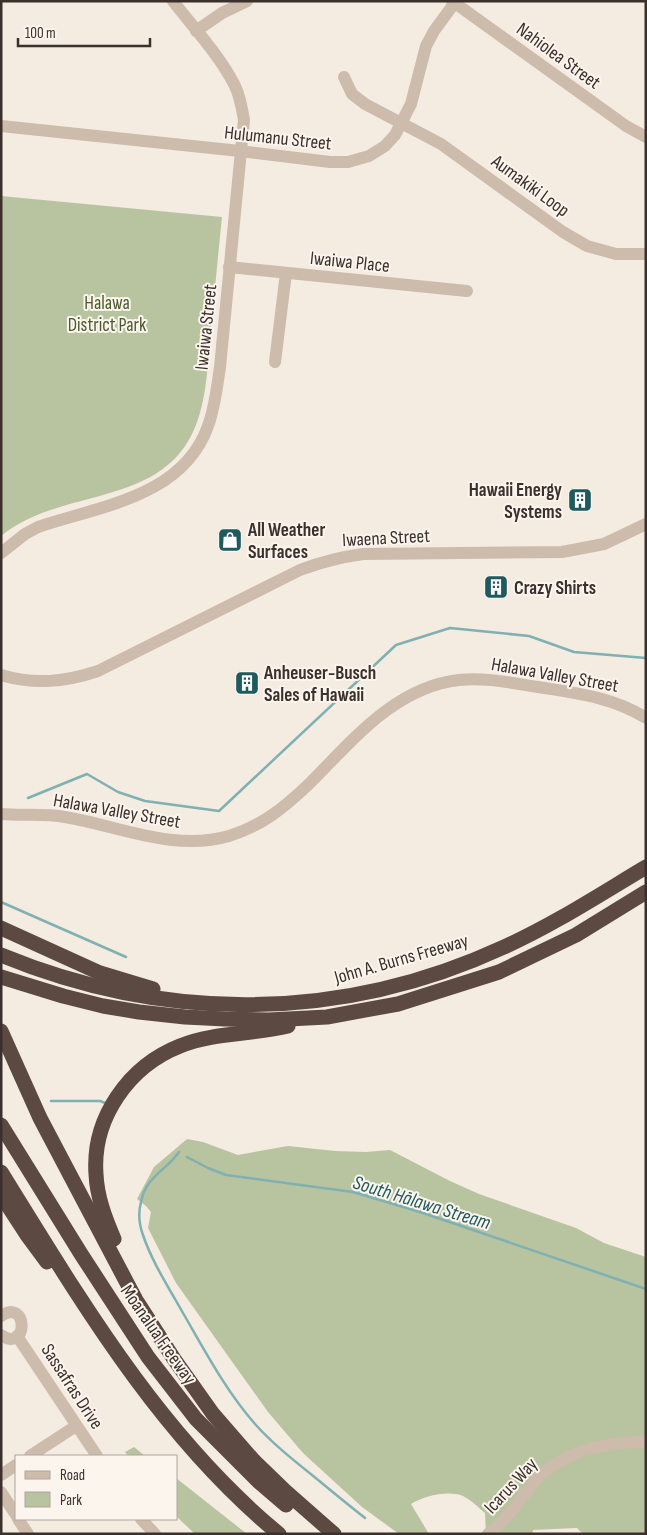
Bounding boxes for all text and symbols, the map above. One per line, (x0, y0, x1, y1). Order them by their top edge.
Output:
scale bar (18, 15, 150, 47)
street label: Nahiolea Street (512, 18, 605, 94)
text: 100 m (25, 24, 56, 43)
street label: Hulumanu Street (223, 121, 333, 156)
street label: Aumakiki Loop (486, 150, 574, 222)
street label: Iwaiwa Place (309, 247, 391, 278)
street label: Iwaiwa Street (191, 283, 222, 371)
park label: Halawa District Park (68, 292, 147, 337)
place label: Hawaii Energy Systems (469, 479, 562, 524)
building icon: Hawaii Energy Systems (567, 487, 593, 513)
place label: All Weather Surfaces (247, 519, 325, 564)
street label: Iwaena Street (342, 525, 431, 552)
shop icon: All Weather Surfaces (217, 527, 243, 553)
building icon: Crazy Shirts (483, 574, 509, 600)
place label: Crazy Shirts (514, 577, 596, 600)
street label: Halawa Valley Street (489, 653, 620, 698)
place label: Anheuser-Busch Sales of Hawaii (263, 662, 376, 707)
building icon: Anheuser-Busch Sales of Hawaii (234, 670, 260, 696)
street label: Halawa Valley Street (51, 789, 182, 834)
street label: John A. Burns Freeway (331, 929, 472, 990)
water label: South Hālawa Stream (350, 1171, 494, 1235)
street label: Moanalua Freeway (115, 1281, 201, 1390)
street label: Sassafras Drive (36, 1340, 108, 1434)
street label: Icarus Way (479, 1453, 543, 1519)
legend (15, 1455, 178, 1520)
text: Road (60, 1466, 85, 1485)
text: Park (60, 1491, 82, 1510)

